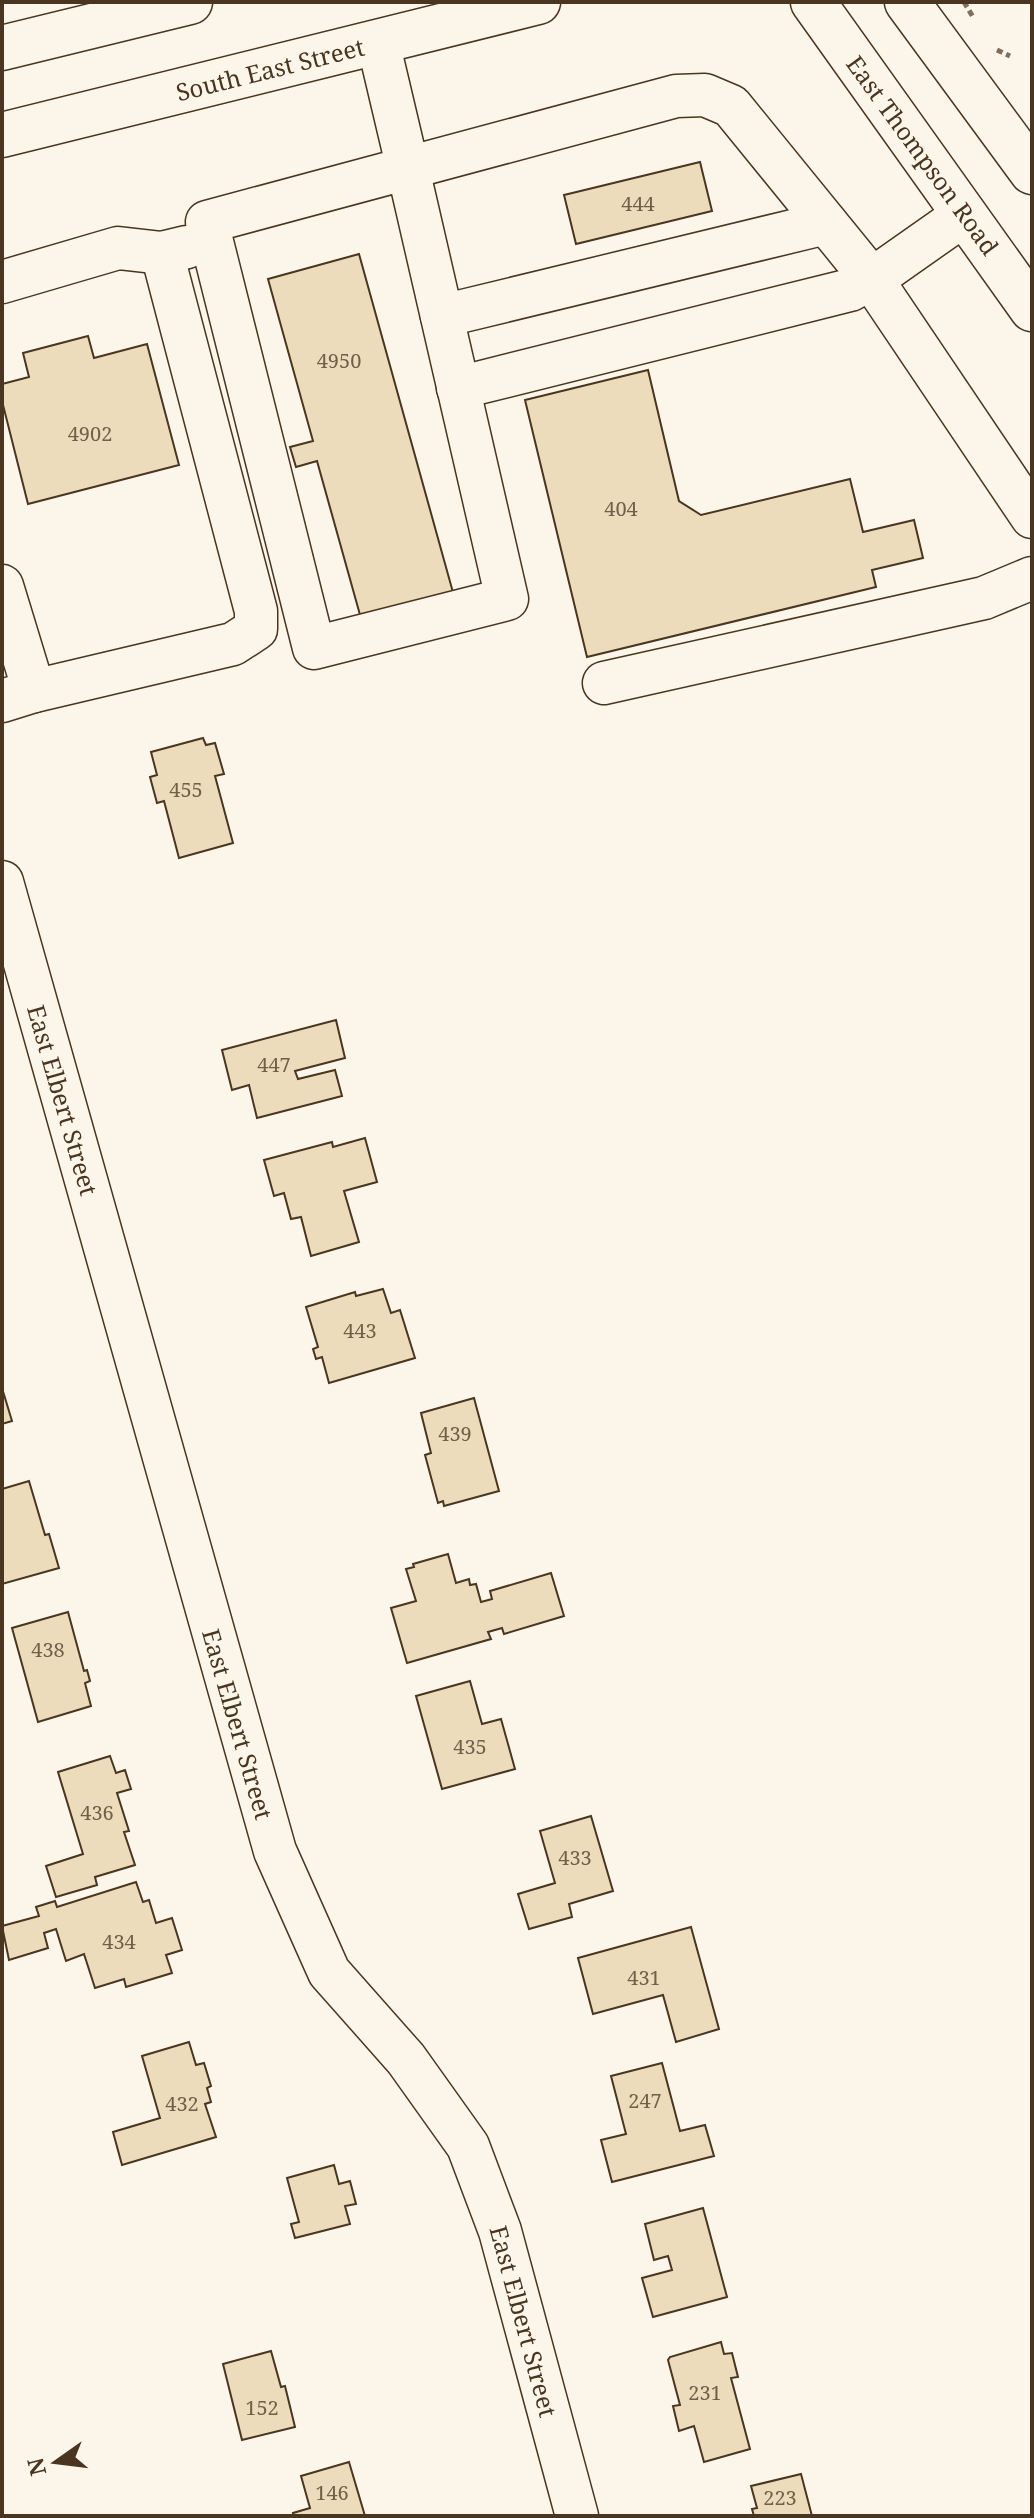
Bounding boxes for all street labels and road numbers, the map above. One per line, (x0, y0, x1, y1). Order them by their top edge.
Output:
street label: South East Street (172, 30, 368, 108)
street label: East Thompson Road (839, 48, 1007, 262)
street label: East Elbert Street (20, 1001, 106, 1199)
street label: East Elbert Street (195, 1625, 281, 1823)
street label: East Elbert Street (483, 2222, 565, 2420)

